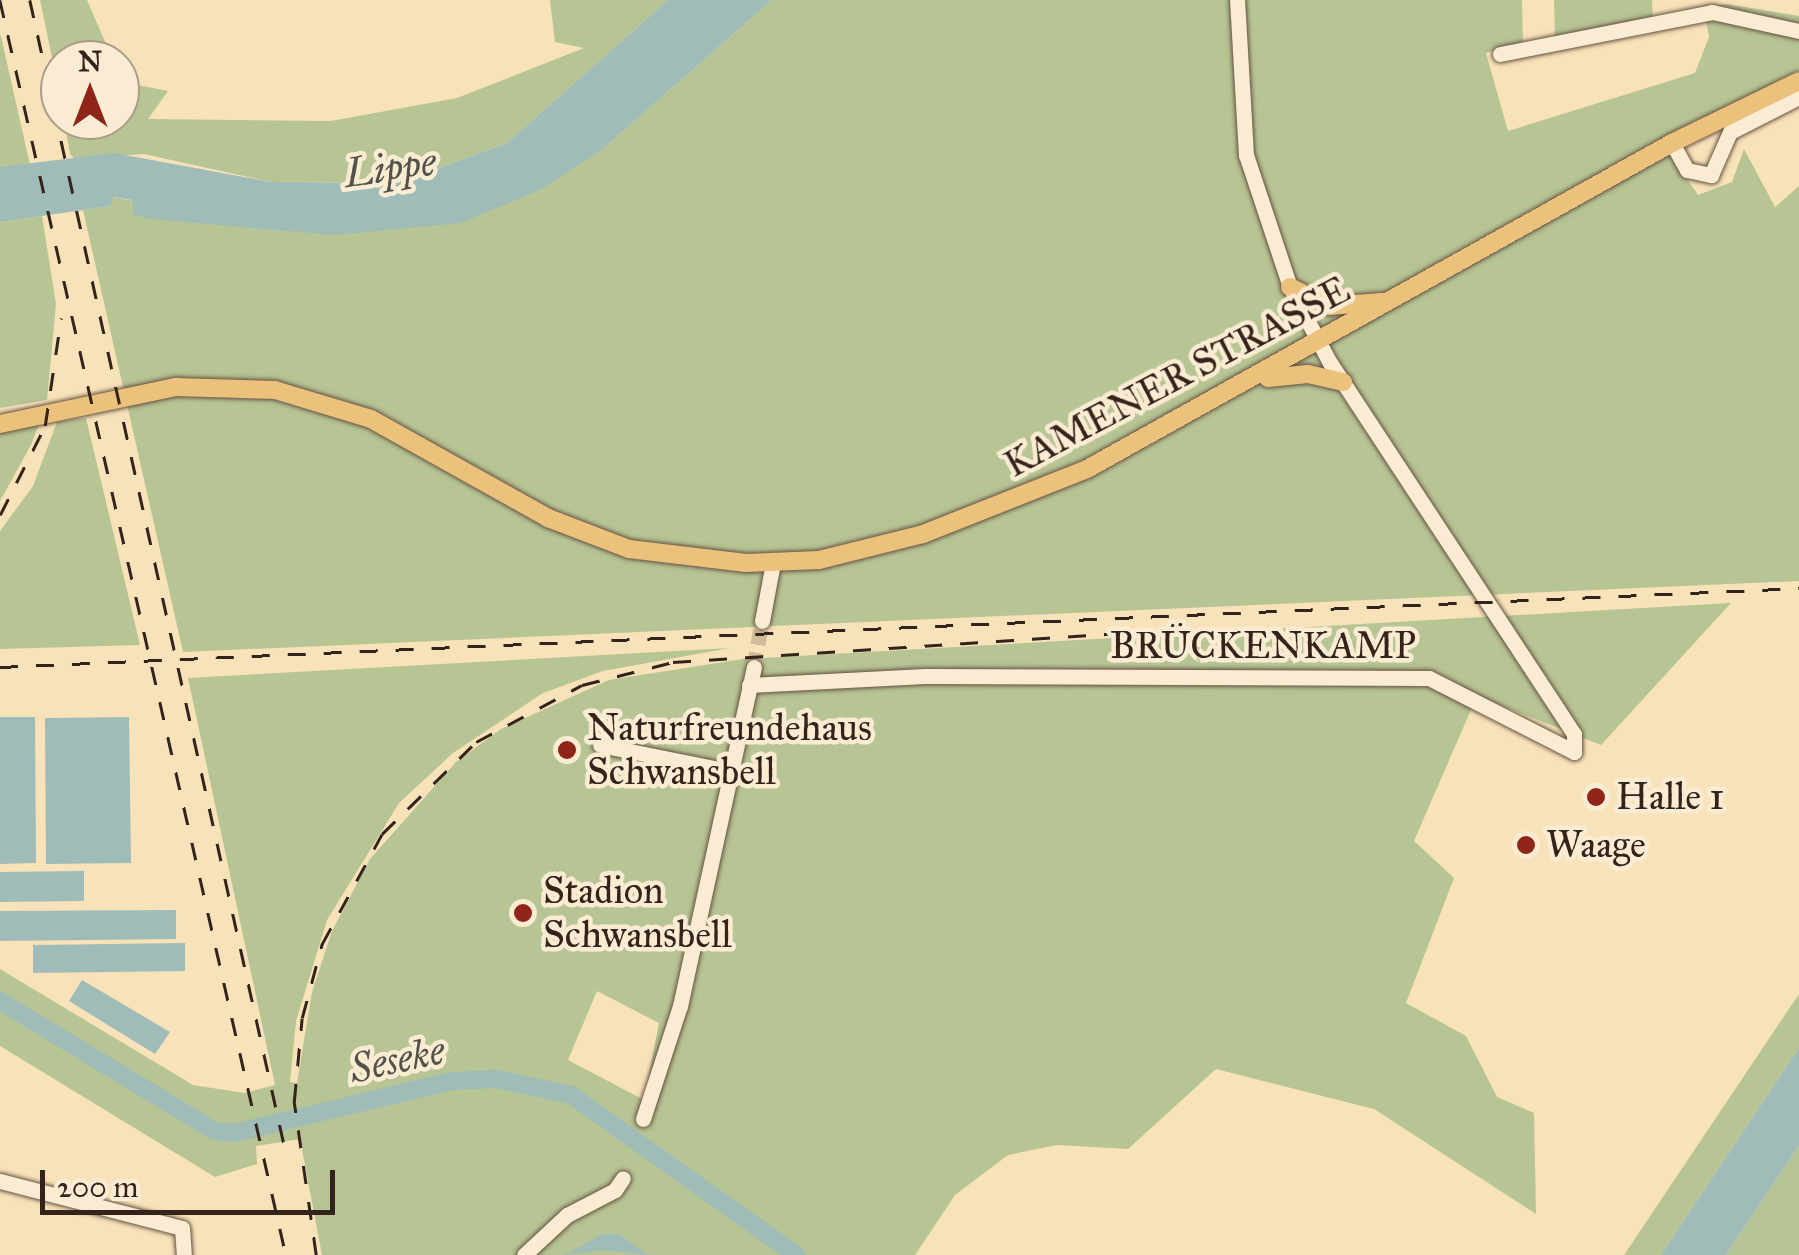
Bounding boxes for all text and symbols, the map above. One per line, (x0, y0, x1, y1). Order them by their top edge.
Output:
north arrow (40, 40, 140, 140)
text: N (78, 44, 102, 79)
water label: Lippe (341, 138, 439, 198)
street label: KAMENER STRASSE (997, 267, 1357, 487)
street label: BRÜCKENKAMP (1110, 623, 1416, 669)
place label: Naturfreundehaus Schwansbell (587, 705, 872, 794)
marker: Naturfreundehaus Schwansbell (556, 739, 578, 761)
place label: Halle 1 (1616, 774, 1724, 820)
marker: Halle 1 (1585, 786, 1607, 808)
place label: Waage (1546, 822, 1646, 868)
marker: Waage (1515, 834, 1537, 856)
place label: Stadion Schwansbell (543, 868, 732, 958)
marker: Stadion Schwansbell (512, 902, 534, 924)
water label: Seseke (345, 1027, 449, 1093)
scale bar (45, 1150, 340, 1212)
text: 200 m (57, 1169, 138, 1205)

